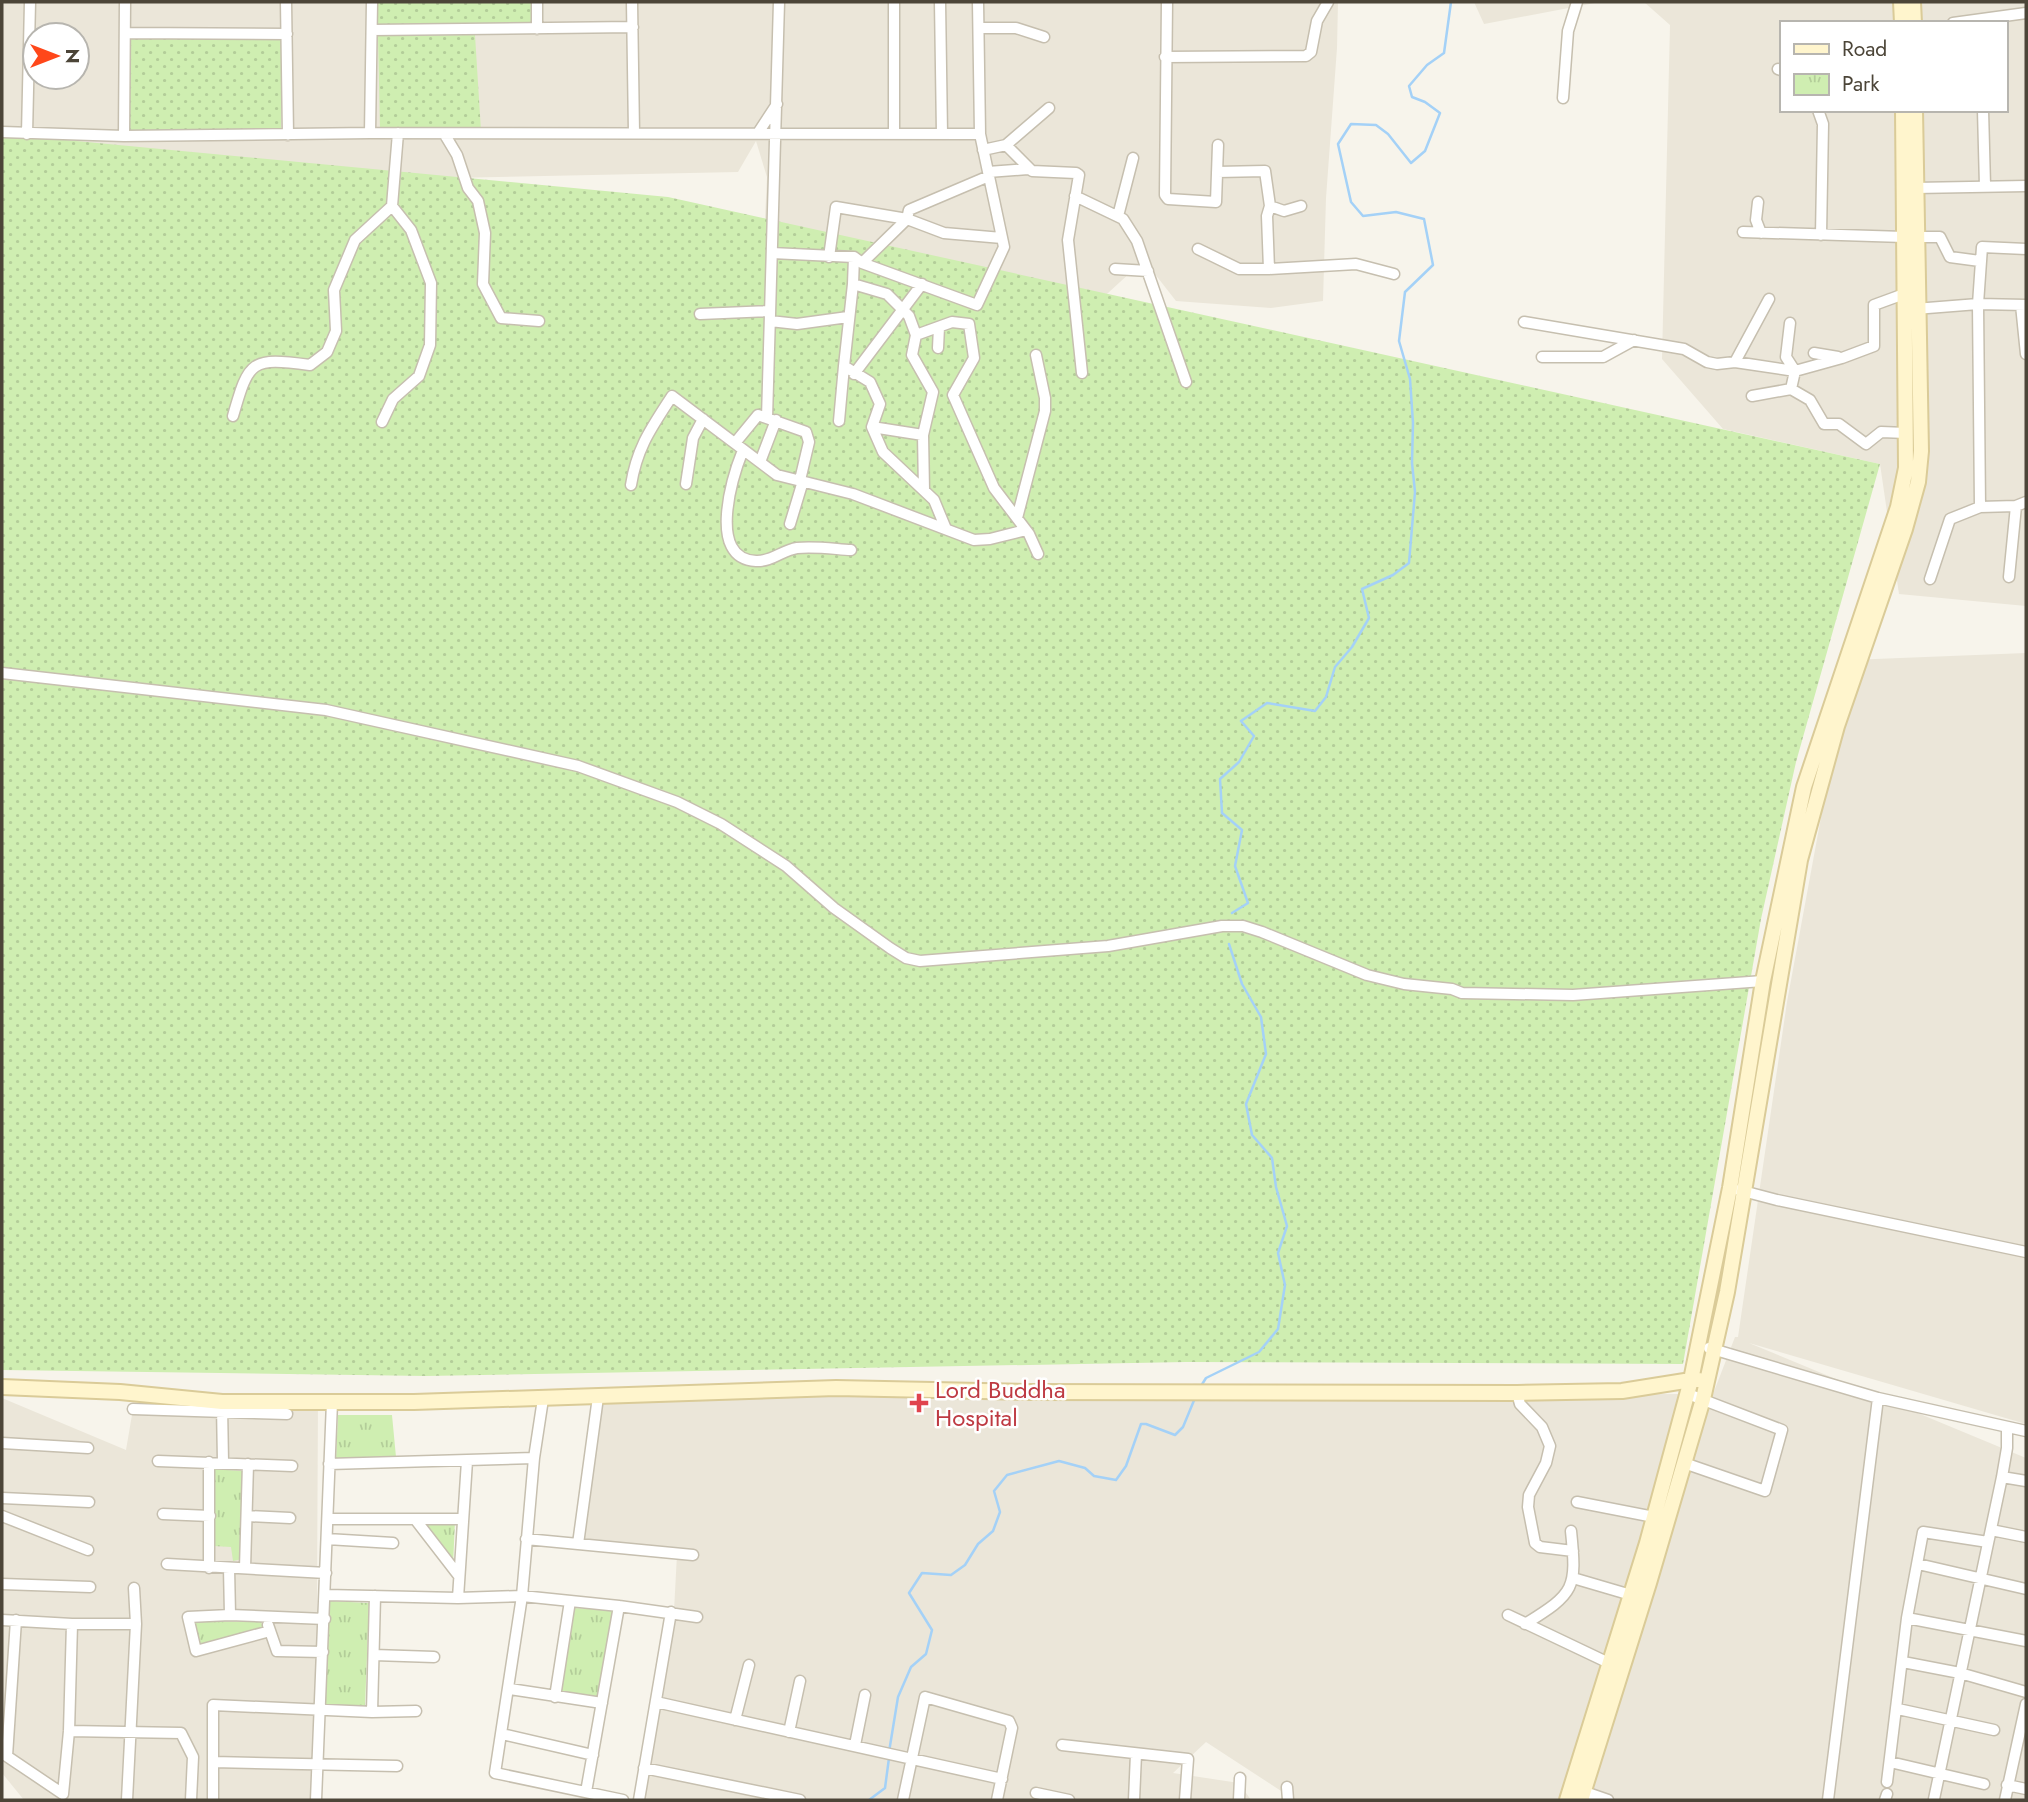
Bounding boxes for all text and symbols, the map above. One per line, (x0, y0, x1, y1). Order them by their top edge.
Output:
north arrow (21, 21, 91, 91)
legend (1780, 21, 2007, 112)
text: Road (1842, 34, 1887, 64)
text: N (59, 48, 86, 64)
text: Park (1842, 69, 1880, 99)
place label: Lord Buddha Hospital (935, 1372, 1066, 1435)
marker: Lord Buddha Hospital (909, 1393, 929, 1413)

